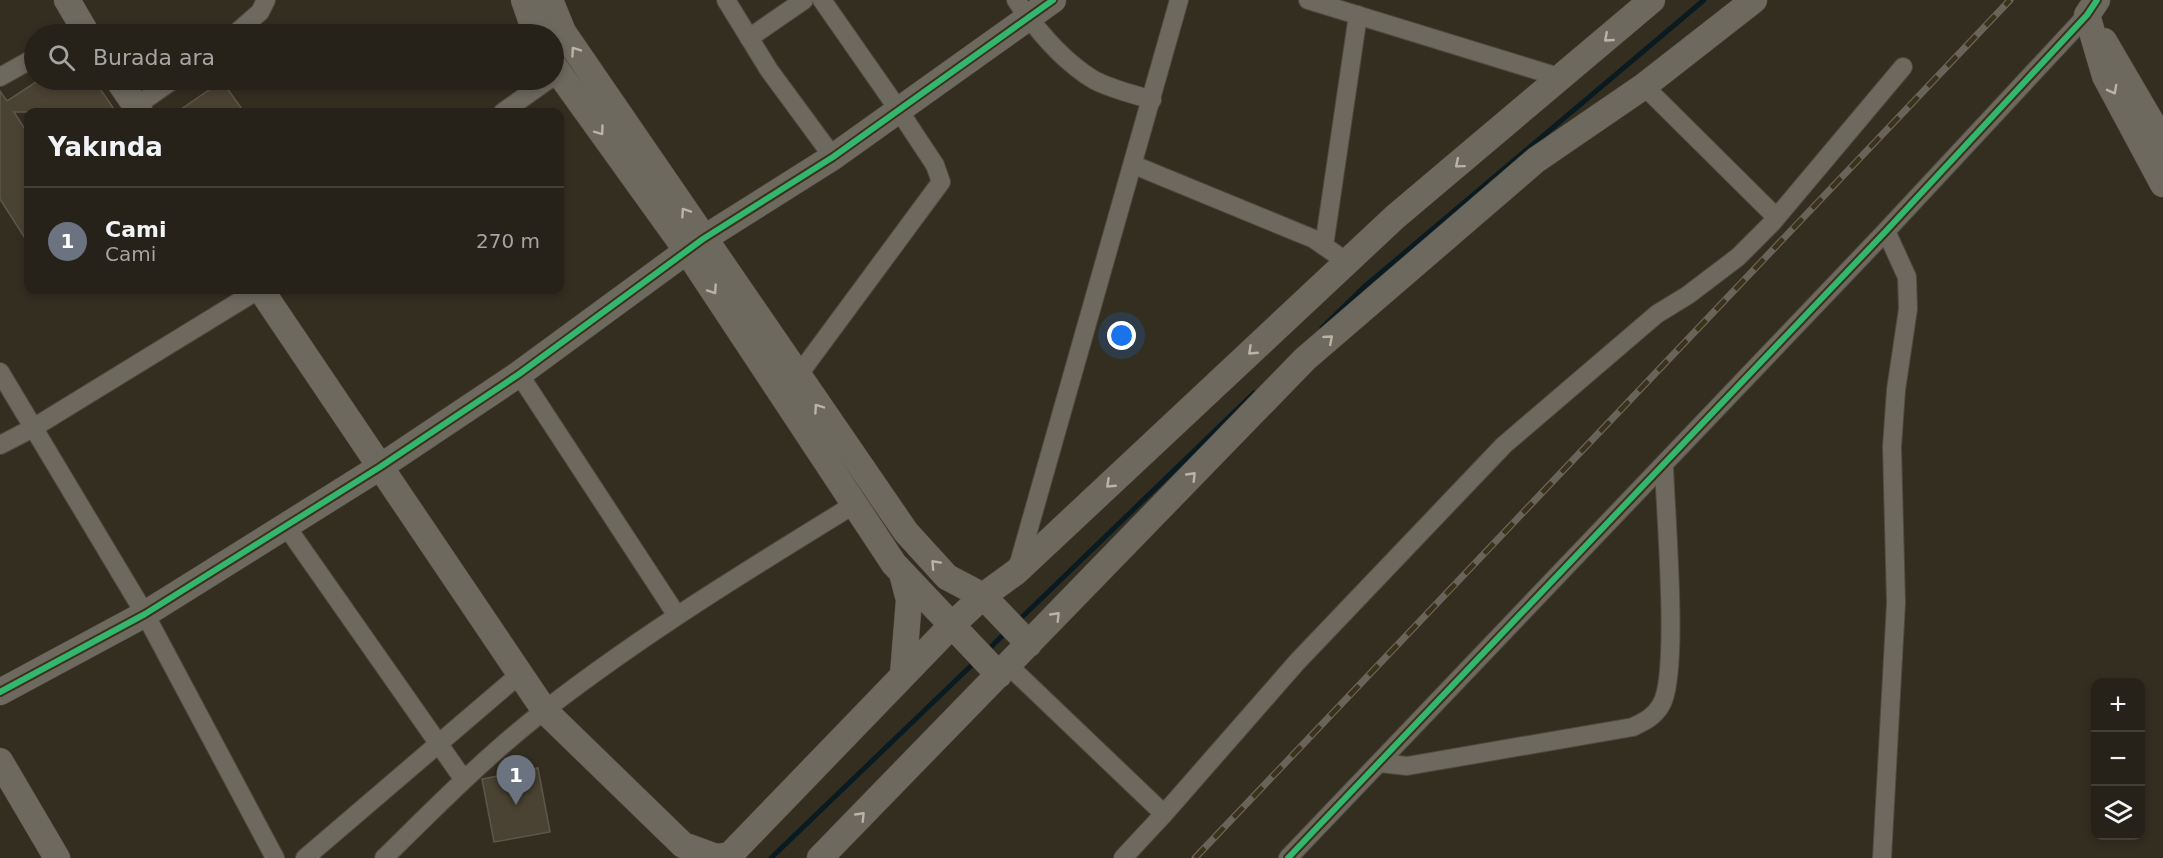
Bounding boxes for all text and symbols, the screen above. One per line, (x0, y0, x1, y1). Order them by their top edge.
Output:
search box (24, 24, 564, 90)
one-way arrow (1604, 31, 1615, 42)
icon: search (45, 41, 78, 74)
text: Burada ara (93, 45, 215, 70)
one-way arrow (571, 46, 582, 57)
one-way arrow (2106, 84, 2117, 94)
one-way arrow (592, 124, 603, 135)
text: Yakında (48, 132, 163, 162)
one-way arrow (1455, 156, 1466, 167)
one-way arrow (681, 207, 692, 218)
text: Cami (105, 217, 166, 242)
text: 1 (61, 229, 74, 253)
text: 270 m (476, 229, 540, 253)
text: Cami (105, 242, 156, 266)
one-way arrow (706, 283, 717, 294)
your location (1107, 321, 1136, 350)
one-way arrow (1322, 335, 1333, 346)
one-way arrow (1248, 344, 1259, 355)
one-way arrow (814, 403, 825, 414)
one-way arrow (1184, 473, 1195, 484)
one-way arrow (1106, 477, 1116, 488)
one-way arrow (931, 560, 942, 570)
one-way arrow (1049, 613, 1060, 623)
map controls (2091, 678, 2145, 840)
button: + (2091, 678, 2145, 732)
button: − (2091, 732, 2145, 786)
pin: 1 (496, 756, 536, 805)
button: layers (2091, 786, 2145, 840)
one-way arrow (854, 813, 865, 823)

